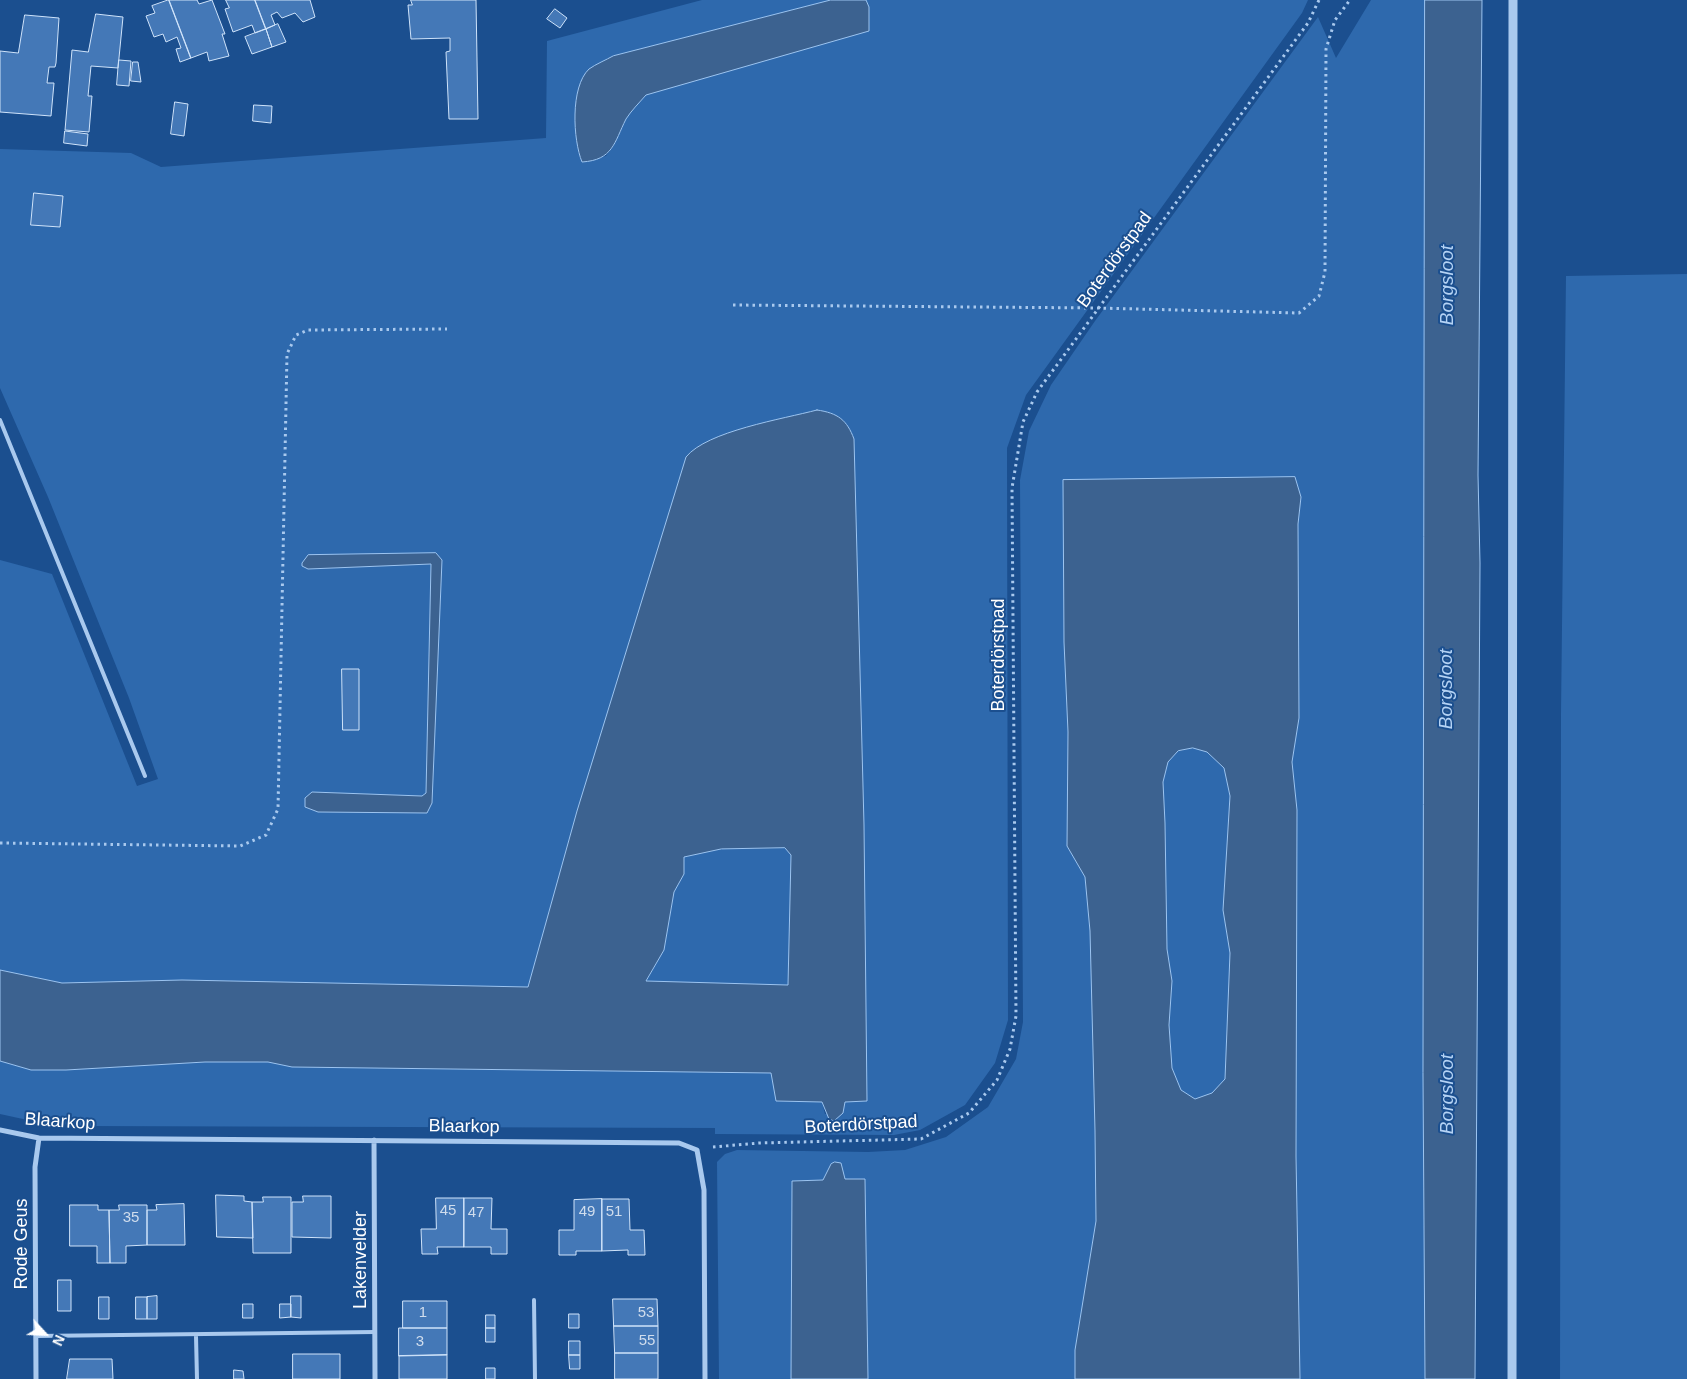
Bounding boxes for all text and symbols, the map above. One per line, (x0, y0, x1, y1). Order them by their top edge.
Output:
street label: Boterdörstpad (1073, 208, 1157, 312)
water label: Borgsloot (1437, 245, 1459, 325)
street label: Boterdörstpad (988, 598, 1010, 712)
water label: Borgsloot (1436, 649, 1458, 729)
water label: Borgsloot (1437, 1054, 1459, 1134)
street label: Blaarkop (24, 1109, 96, 1135)
street label: Boterdörstpad (804, 1111, 918, 1139)
street label: Blaarkop (428, 1116, 500, 1138)
street label: Rode Geus (11, 1198, 33, 1290)
house number: 45 (440, 1202, 456, 1220)
house number: 49 (579, 1203, 595, 1221)
house number: 51 (606, 1203, 622, 1221)
house number: 47 (468, 1204, 484, 1222)
house number: 35 (123, 1209, 139, 1227)
street label: Lakenvelder (350, 1211, 372, 1309)
house number: 1 (419, 1304, 427, 1322)
house number: 53 (638, 1304, 654, 1322)
north arrow (20, 1309, 70, 1359)
text: N (49, 1332, 68, 1348)
house number: 55 (639, 1332, 655, 1350)
house number: 3 (416, 1333, 424, 1351)

